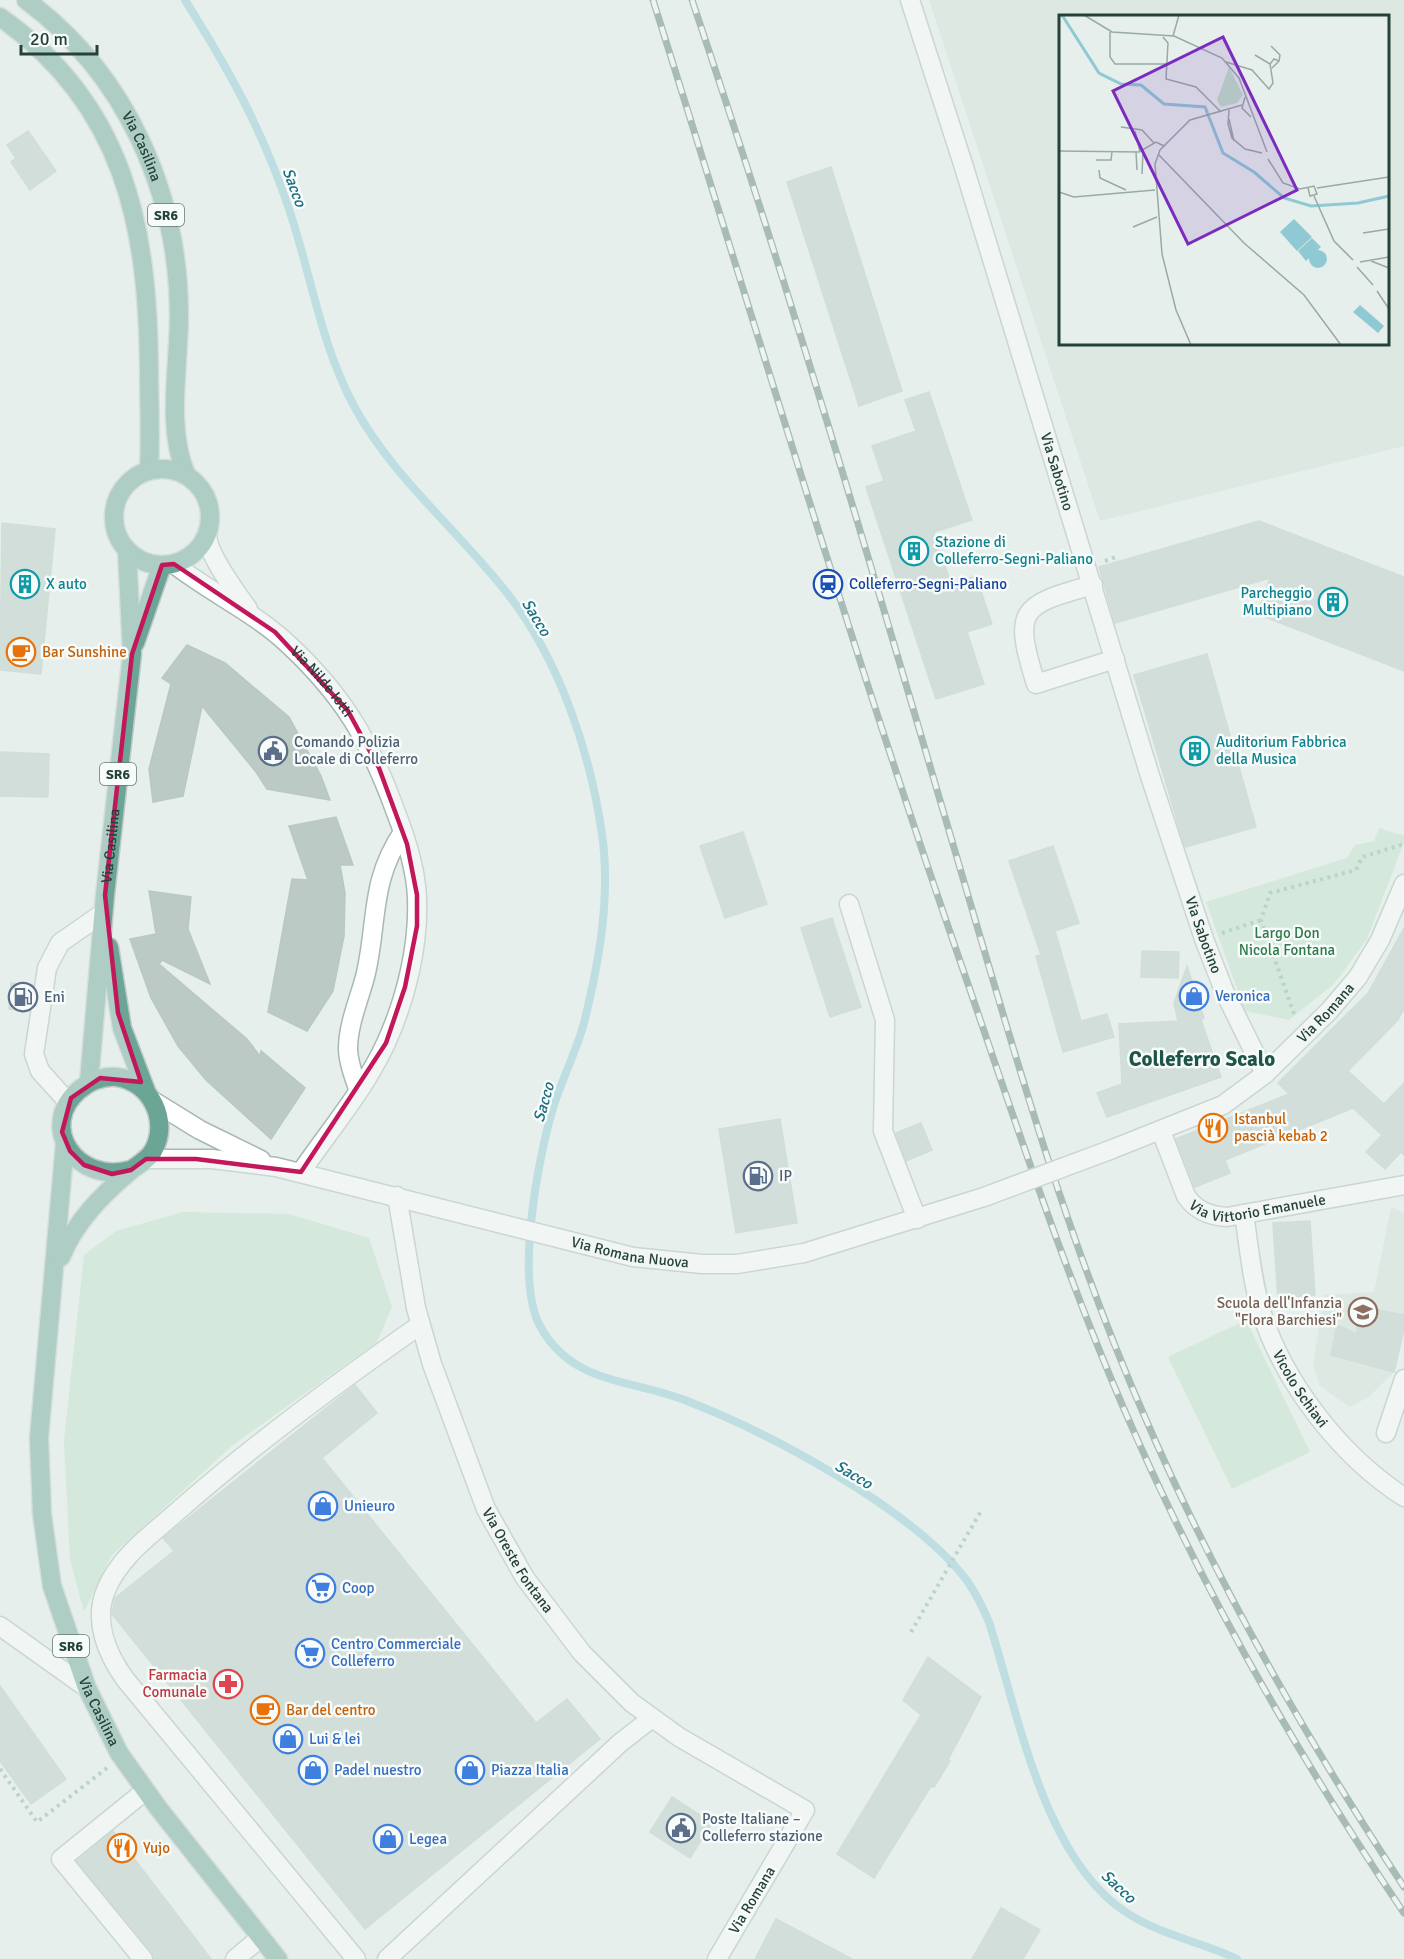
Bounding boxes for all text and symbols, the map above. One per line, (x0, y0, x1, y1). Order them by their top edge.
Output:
inset map (1059, 15, 1389, 345)
scale bar (21, 18, 98, 56)
text: 20 m (30, 28, 68, 50)
street label: Via Casilina (118, 108, 165, 184)
water label: Sacco (278, 165, 311, 210)
road number: SR6 (148, 204, 184, 226)
street label: Via Sabotino (1037, 430, 1077, 513)
place label: Stazione di Colleferro-Segni-Paliano (935, 533, 1093, 568)
building icon: Stazione di Colleferro-Segni-Paliano (898, 535, 930, 567)
building icon: X auto (9, 568, 41, 600)
station icon: Colleferro-Segni-Paliano (812, 568, 844, 600)
place label: X auto (46, 575, 87, 593)
place label: Colleferro-Segni-Paliano (849, 575, 1007, 593)
place label: Parcheggio Multipiano (1241, 584, 1312, 619)
building icon: Parcheggio Multipiano (1317, 586, 1349, 618)
water label: Sacco (517, 595, 555, 640)
cafe icon: Bar Sunshine (5, 636, 37, 668)
street label: Via Nilde Iotti (287, 642, 357, 720)
place label: Bar Sunshine (42, 643, 127, 661)
place label: Comando Polizia Locale di Colleferro (294, 733, 418, 768)
place label: Auditorium Fabbrica della Musica (1216, 733, 1347, 768)
public building icon: Comando Polizia Locale di Colleferro (257, 735, 289, 767)
building icon: Auditorium Fabbrica della Musica (1179, 735, 1211, 767)
road number: SR6 (100, 763, 136, 785)
street label: Via Casilina (97, 808, 124, 884)
street label: Via Sabotino (1182, 894, 1226, 976)
park label: Largo Don Nicola Fontana (1239, 924, 1335, 959)
street label: Via Romana (1293, 979, 1358, 1046)
shop icon: Veronica (1178, 980, 1210, 1012)
fuel station icon: Eni (7, 981, 39, 1013)
place label: Veronica (1215, 987, 1270, 1005)
place label: Eni (44, 988, 65, 1006)
district label: Colleferro Scalo (1129, 1046, 1275, 1072)
water label: Sacco (529, 1080, 559, 1124)
place label: Istanbul pascià kebab 2 (1234, 1110, 1328, 1145)
restaurant icon: Istanbul pascià kebab 2 (1197, 1112, 1229, 1144)
fuel station icon: IP (742, 1160, 774, 1192)
place label: IP (779, 1167, 792, 1185)
street label: Via Vittorio Emanuele (1186, 1190, 1327, 1226)
street label: Via Romana Nuova (569, 1233, 690, 1272)
place label: Scuola dell'Infanzia "Flora Barchiesi" (1217, 1294, 1342, 1329)
school or university icon: Scuola dell'Infanzia "Flora Barchiesi" (1347, 1296, 1379, 1328)
street label: Vicolo Schiavi (1269, 1347, 1332, 1431)
water label: Sacco (831, 1456, 876, 1494)
shop icon: Unieuro (307, 1490, 339, 1522)
place label: Unieuro (344, 1497, 395, 1515)
street label: Via Oreste Fontana (478, 1505, 557, 1617)
supermarket icon: Coop (305, 1572, 337, 1604)
place label: Coop (342, 1579, 375, 1597)
road number: SR6 (53, 1635, 89, 1657)
place label: Centro Commerciale Colleferro (331, 1635, 461, 1670)
supermarket icon: Centro Commerciale Colleferro (294, 1637, 326, 1669)
place label: Farmacia Comunale (143, 1666, 207, 1701)
pharmacy icon: Farmacia Comunale (212, 1668, 244, 1700)
street label: Via Casilina (75, 1674, 123, 1749)
cafe icon: Bar del centro (249, 1694, 281, 1726)
place label: Bar del centro (286, 1701, 376, 1719)
shop icon: Lui & lei (272, 1723, 304, 1755)
place label: Lui & lei (309, 1730, 360, 1748)
shop icon: Padel nuestro (297, 1754, 329, 1786)
shop icon: Piazza Italia (454, 1754, 486, 1786)
place label: Padel nuestro (334, 1761, 422, 1779)
place label: Piazza Italia (491, 1761, 569, 1779)
place label: Poste Italiane – Colleferro stazione (702, 1810, 823, 1845)
public building icon: Poste Italiane – Colleferro stazione (665, 1812, 697, 1844)
shop icon: Legea (372, 1823, 404, 1855)
place label: Legea (409, 1830, 447, 1848)
restaurant icon: Yujo (106, 1832, 138, 1864)
place label: Yujo (143, 1839, 170, 1857)
street label: Via Romana (725, 1863, 779, 1937)
water label: Sacco (1097, 1866, 1140, 1908)

